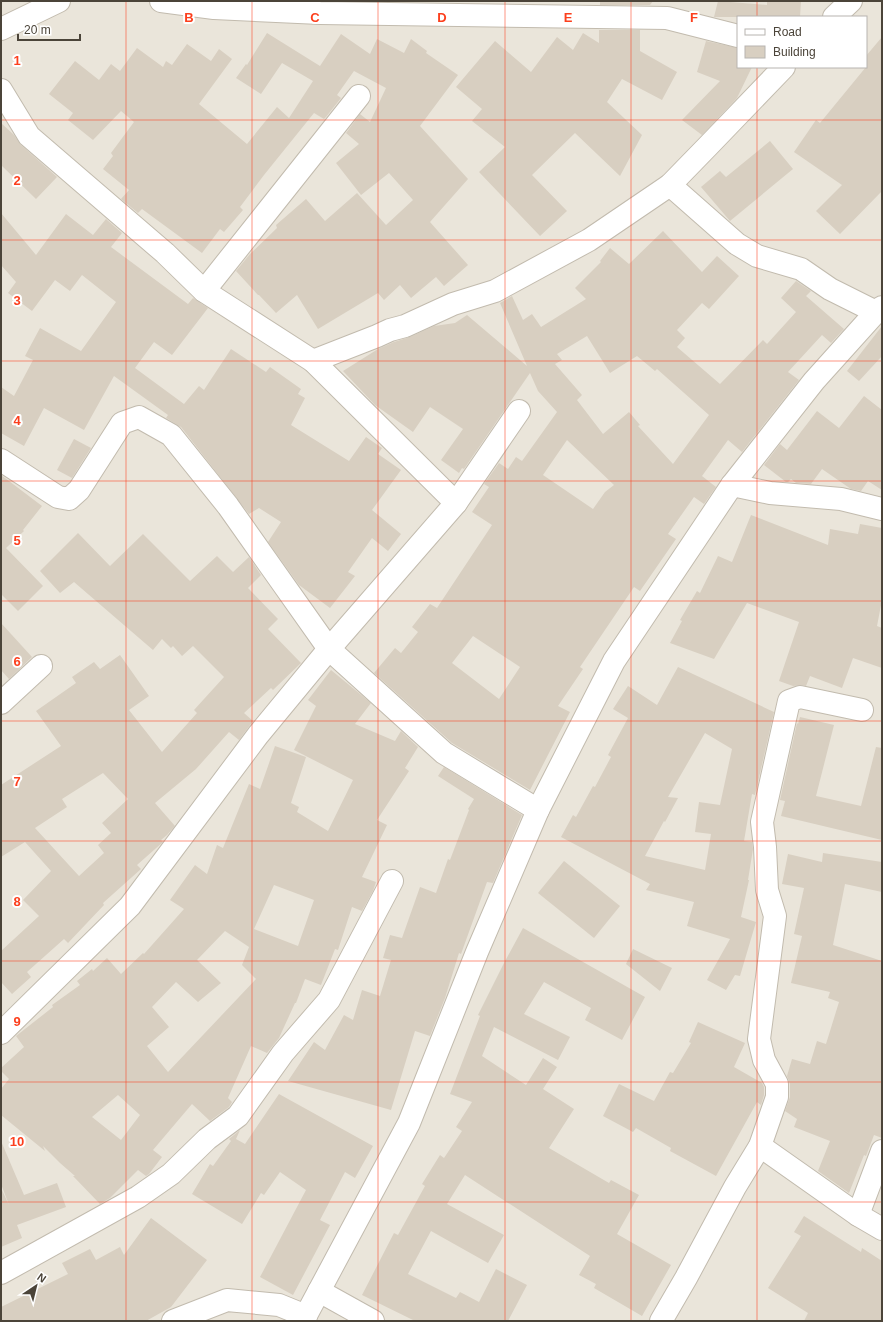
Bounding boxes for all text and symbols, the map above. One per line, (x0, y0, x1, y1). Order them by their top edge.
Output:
text: B (184, 10, 194, 25)
text: C (310, 10, 320, 25)
text: D (437, 10, 447, 25)
text: E (564, 10, 573, 25)
text: F (690, 10, 698, 25)
scale bar (18, 16, 80, 42)
legend (737, 16, 867, 68)
text: 20 m (24, 23, 51, 37)
text: Road (773, 25, 802, 39)
text: Building (773, 45, 816, 59)
text: 1 (13, 53, 21, 68)
text: 2 (13, 173, 21, 188)
text: 3 (13, 293, 21, 308)
text: 4 (13, 413, 21, 428)
text: 5 (13, 533, 21, 548)
text: 6 (13, 654, 21, 669)
text: 7 (13, 774, 21, 789)
text: 8 (13, 894, 21, 909)
text: 9 (13, 1014, 21, 1029)
text: 10 (10, 1134, 24, 1149)
north arrow (16, 1266, 56, 1306)
text: N (35, 1271, 48, 1285)

